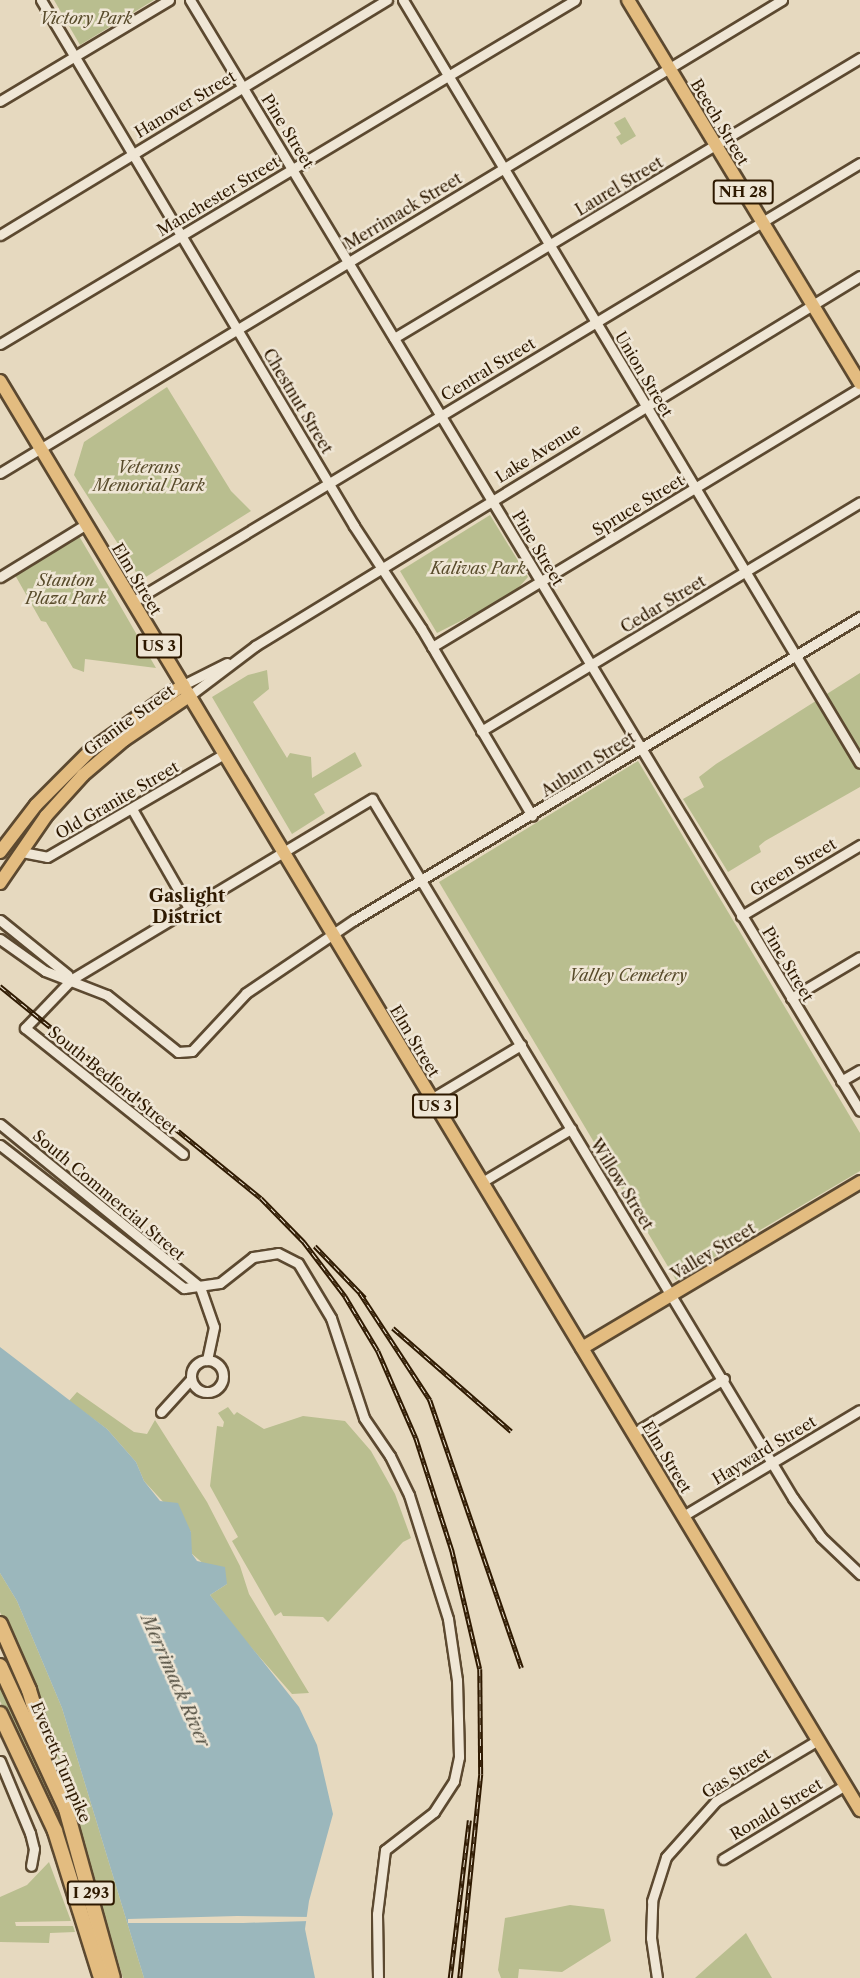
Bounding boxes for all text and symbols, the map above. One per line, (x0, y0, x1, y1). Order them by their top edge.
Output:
park label: Victory Park (40, 8, 132, 28)
street label: Hanover Street (131, 66, 239, 142)
street label: Beech Street (687, 75, 753, 169)
street label: Pine Street (258, 90, 318, 172)
street label: Manchester Street (153, 152, 283, 240)
street label: Laurel Street (572, 152, 666, 220)
street label: Merrimack Street (341, 168, 465, 254)
road number: NH 28 (712, 180, 774, 204)
street label: Union Street (611, 328, 677, 420)
street label: Central Street (437, 333, 539, 405)
street label: Chestnut Street (259, 345, 337, 457)
street label: Lake Avenue (492, 419, 584, 487)
park label: Veterans Memorial Park (93, 457, 205, 495)
street label: Spruce Street (589, 470, 687, 540)
street label: Pine Street (508, 507, 568, 589)
street label: Elm Street (108, 540, 166, 618)
park label: Kalivas Park (431, 558, 525, 578)
park label: Stanton Plaza Park (26, 570, 106, 608)
street label: Cedar Street (617, 571, 709, 637)
road number: US 3 (135, 634, 183, 658)
street label: Granite Street (80, 681, 178, 759)
street label: Auburn Street (537, 727, 639, 801)
street label: Old Granite Street (52, 757, 182, 843)
street label: Green Street (747, 834, 839, 900)
district label: Gaslight District (149, 886, 225, 928)
street label: Pine Street (758, 923, 818, 1005)
park label: Valley Cemetery (569, 965, 687, 985)
street label: Elm Street (386, 1002, 444, 1080)
street label: South Bedford Street (45, 1022, 181, 1138)
road number: US 3 (411, 1094, 459, 1118)
street label: South Commercial Street (29, 1126, 189, 1264)
street label: Willow Street (586, 1135, 658, 1233)
street label: Valley Street (667, 1218, 759, 1284)
street label: Hayward Street (709, 1411, 819, 1489)
street label: Elm Street (638, 1418, 696, 1496)
water label: Merrimack River (136, 1611, 214, 1751)
street label: Everett Turnpike (27, 1699, 95, 1825)
street label: Gas Street (698, 1744, 774, 1802)
street label: Ronald Street (727, 1774, 825, 1844)
road number: I 293 (66, 1881, 116, 1905)

